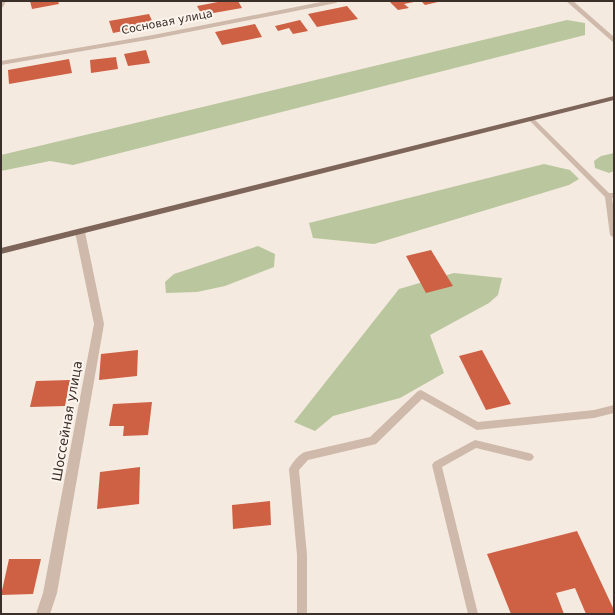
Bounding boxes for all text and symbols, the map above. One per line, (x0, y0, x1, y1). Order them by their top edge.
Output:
street label: Сосновая улица (120, 7, 214, 37)
street label: Шоссейная улица (49, 359, 85, 483)

